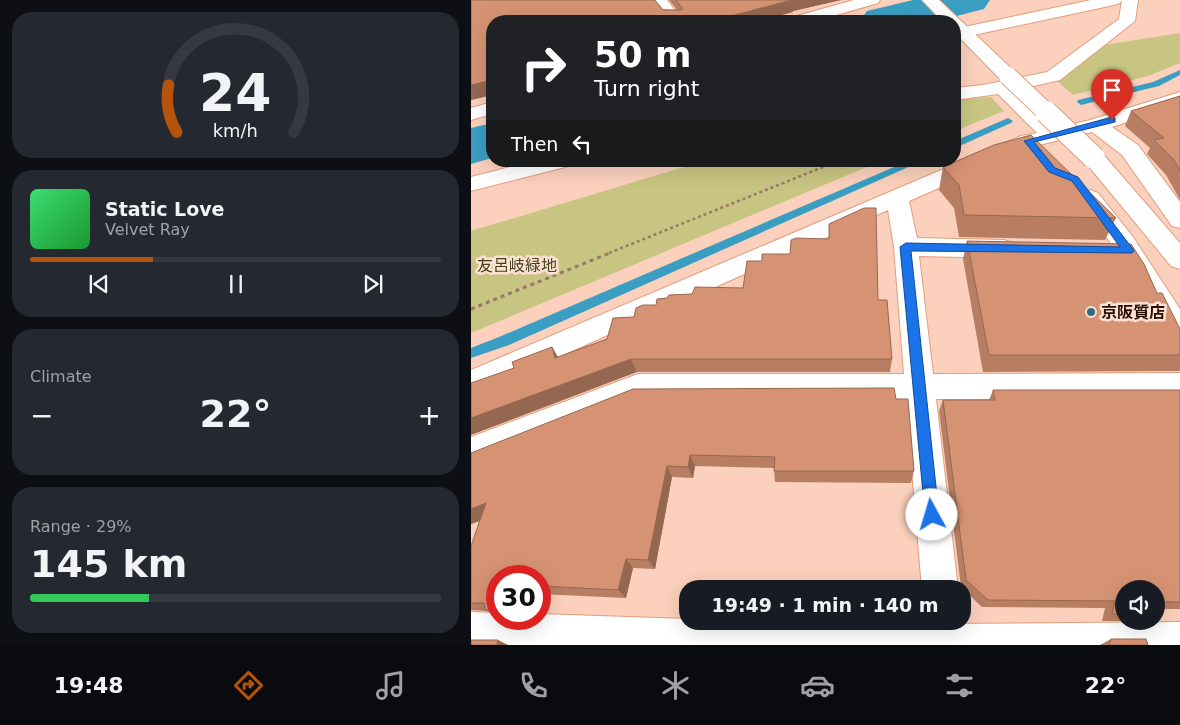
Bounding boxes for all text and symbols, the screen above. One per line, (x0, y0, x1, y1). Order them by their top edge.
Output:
icon: right (511, 35, 576, 100)
text: 50 m (594, 35, 691, 75)
text: 24 (199, 63, 272, 123)
pin (1091, 69, 1133, 120)
text: Turn right (594, 76, 699, 101)
icon: arrive (1098, 76, 1126, 104)
text: km/h (213, 120, 258, 141)
icon: left (568, 130, 596, 158)
text: Then (511, 133, 558, 155)
text: Static Love (105, 198, 225, 220)
text: Velvet Ray (105, 220, 190, 239)
park label: 友呂岐緑地 (477, 256, 557, 275)
icon: previous (85, 270, 113, 298)
icon: pause (222, 270, 250, 298)
icon: next (359, 270, 387, 298)
place label: 京阪質店 (1101, 303, 1165, 322)
marker: 京阪質店 (1085, 306, 1097, 318)
text: Climate (30, 367, 92, 386)
text: 22° (200, 392, 271, 436)
text: − (30, 399, 53, 432)
text: + (418, 399, 441, 432)
position arrow (905, 488, 957, 540)
text: Range · 29% (30, 517, 132, 536)
text: 145 km (30, 542, 187, 586)
speed limit sign: 30 (486, 565, 551, 630)
map controls (1115, 580, 1165, 630)
button: sound (1115, 580, 1165, 630)
text: 19:49 · 1 min · 140 m (711, 594, 939, 616)
icon: directions (231, 668, 266, 703)
icon: music (373, 668, 408, 703)
icon: phone (516, 668, 551, 703)
icon: climate (658, 668, 693, 703)
icon: car (800, 668, 835, 703)
icon: filters (942, 668, 977, 703)
text: 19:48 (54, 673, 124, 698)
text: 22° (1085, 673, 1126, 698)

